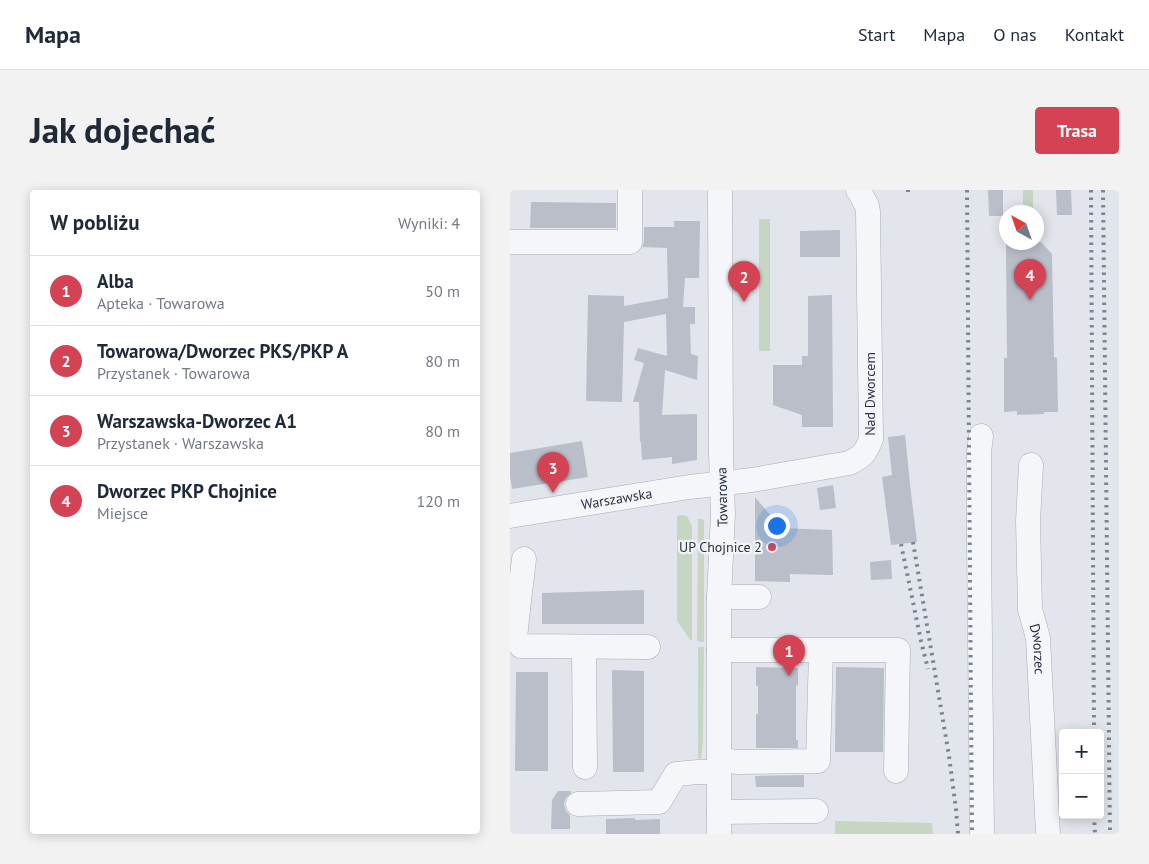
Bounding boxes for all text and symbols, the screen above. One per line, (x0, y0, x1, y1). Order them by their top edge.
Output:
text: Mapa (25, 19, 81, 50)
text: Start (858, 23, 895, 46)
text: Mapa (923, 23, 965, 46)
text: O nas (993, 23, 1037, 46)
text: Kontakt (1065, 23, 1124, 46)
text: Jak dojechać (30, 107, 215, 153)
button: Trasa (1035, 107, 1119, 154)
north arrow (999, 205, 1044, 250)
text: W pobliżu (50, 209, 139, 236)
text: Wyniki: 4 (398, 213, 460, 233)
pin: 4 (1014, 259, 1046, 300)
pin: 2 (728, 261, 760, 302)
text: Alba (97, 269, 134, 293)
text: 1 (61, 281, 71, 301)
text: 50 m (425, 281, 460, 301)
text: Apteka · Towarowa (97, 293, 225, 313)
text: Towarowa/Dworzec PKS/PKP A (97, 339, 348, 363)
text: 2 (61, 351, 71, 371)
text: 80 m (425, 351, 460, 371)
street label: Nad Dworcem (861, 352, 879, 436)
text: Przystanek · Towarowa (97, 363, 250, 383)
text: Warszawska-Dworzec A1 (97, 409, 297, 433)
text: 3 (61, 421, 71, 441)
text: 80 m (425, 421, 460, 441)
text: Przystanek · Warszawska (97, 433, 264, 453)
pin: 3 (537, 452, 569, 493)
street label: Towarowa (712, 467, 732, 527)
text: Dworzec PKP Chojnice (97, 479, 277, 503)
street label: Warszawska (580, 484, 654, 513)
text: 4 (61, 491, 71, 511)
text: 120 m (417, 491, 460, 511)
text: Miejsce (97, 503, 148, 523)
your location (764, 513, 790, 539)
place label: UP Chojnice 2 (679, 538, 762, 556)
marker: UP Chojnice 2 (766, 541, 778, 553)
street label: Dworzec (1025, 621, 1049, 675)
pin: 1 (773, 635, 805, 676)
map controls (1059, 729, 1104, 819)
button: + (1059, 729, 1104, 774)
button: − (1059, 774, 1104, 819)

